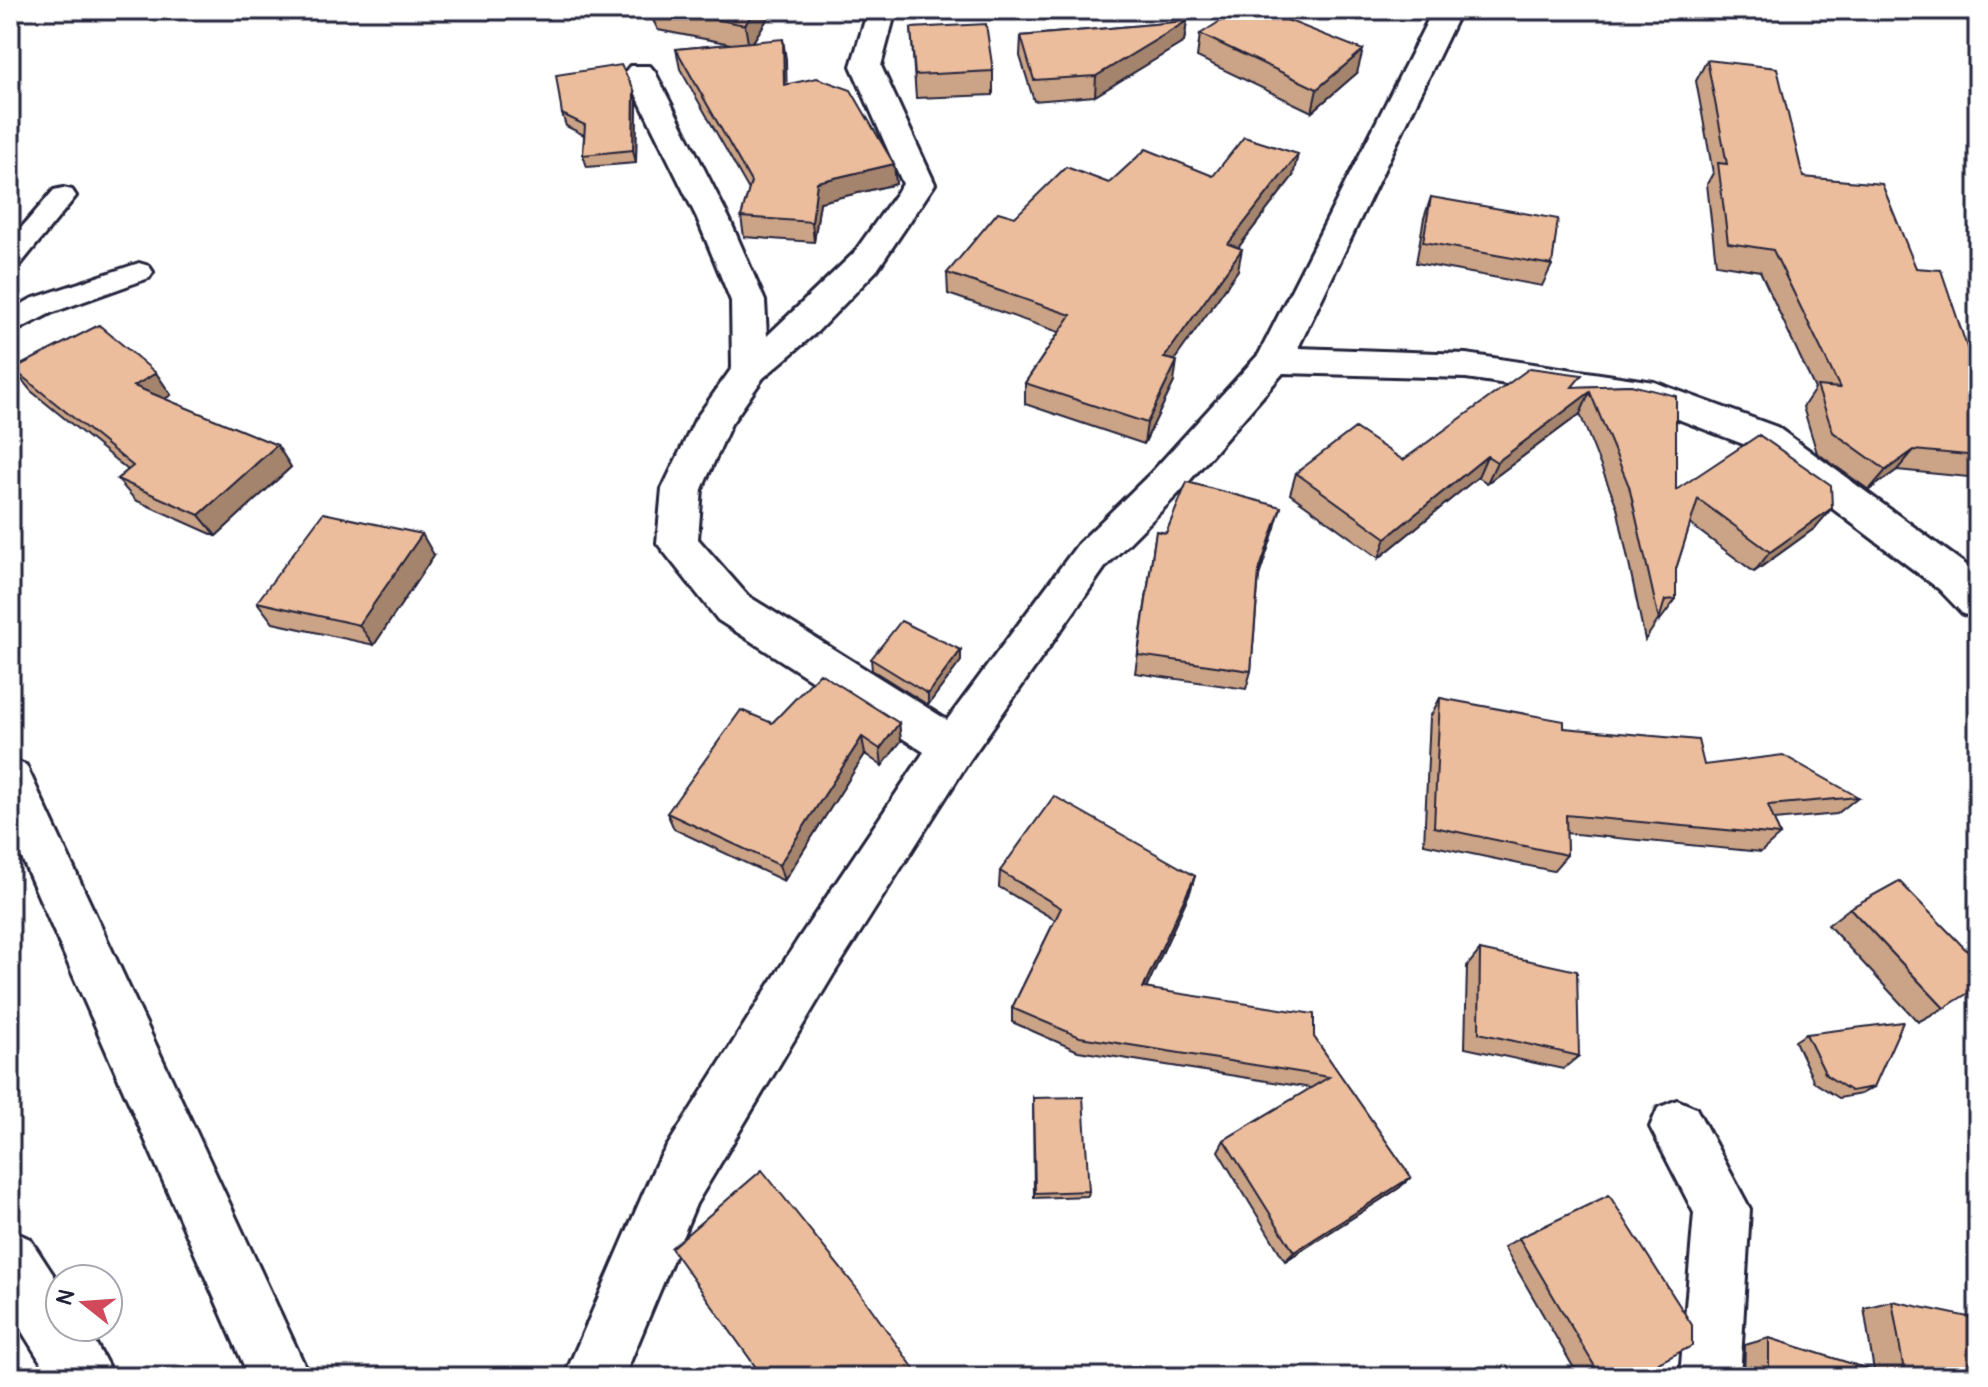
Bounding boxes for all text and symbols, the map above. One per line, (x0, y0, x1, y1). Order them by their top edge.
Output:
north arrow (44, 1263, 124, 1343)
text: N (50, 1286, 81, 1309)

